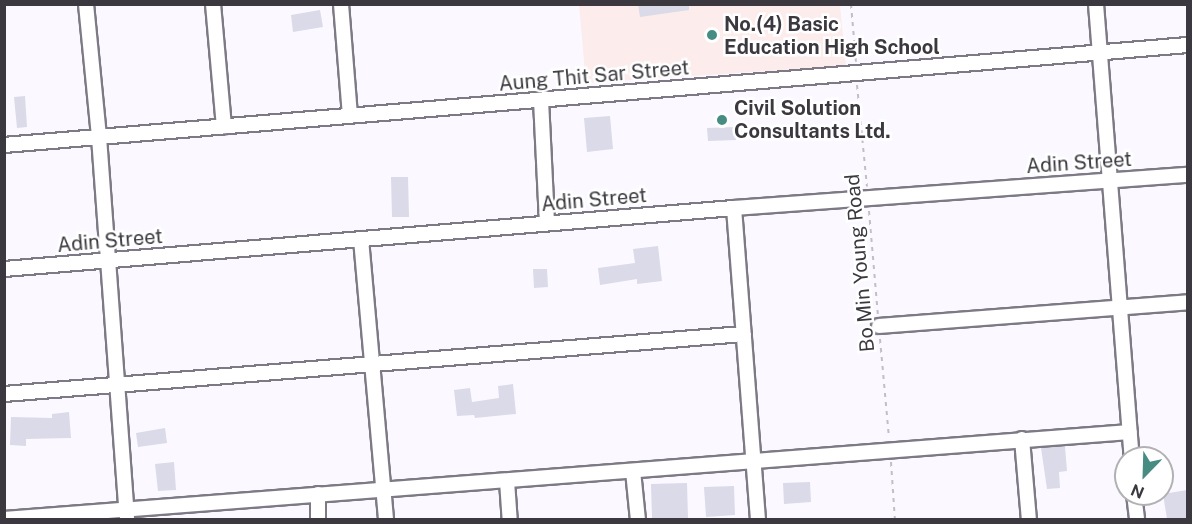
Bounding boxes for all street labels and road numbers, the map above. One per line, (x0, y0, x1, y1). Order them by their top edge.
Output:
street label: Aung Thit Sar Street (498, 56, 690, 96)
street label: Adin Street (1025, 147, 1133, 179)
street label: Bo Min Young Road (840, 173, 880, 353)
street label: Adin Street (540, 183, 648, 217)
street label: Adin Street (56, 224, 164, 258)

